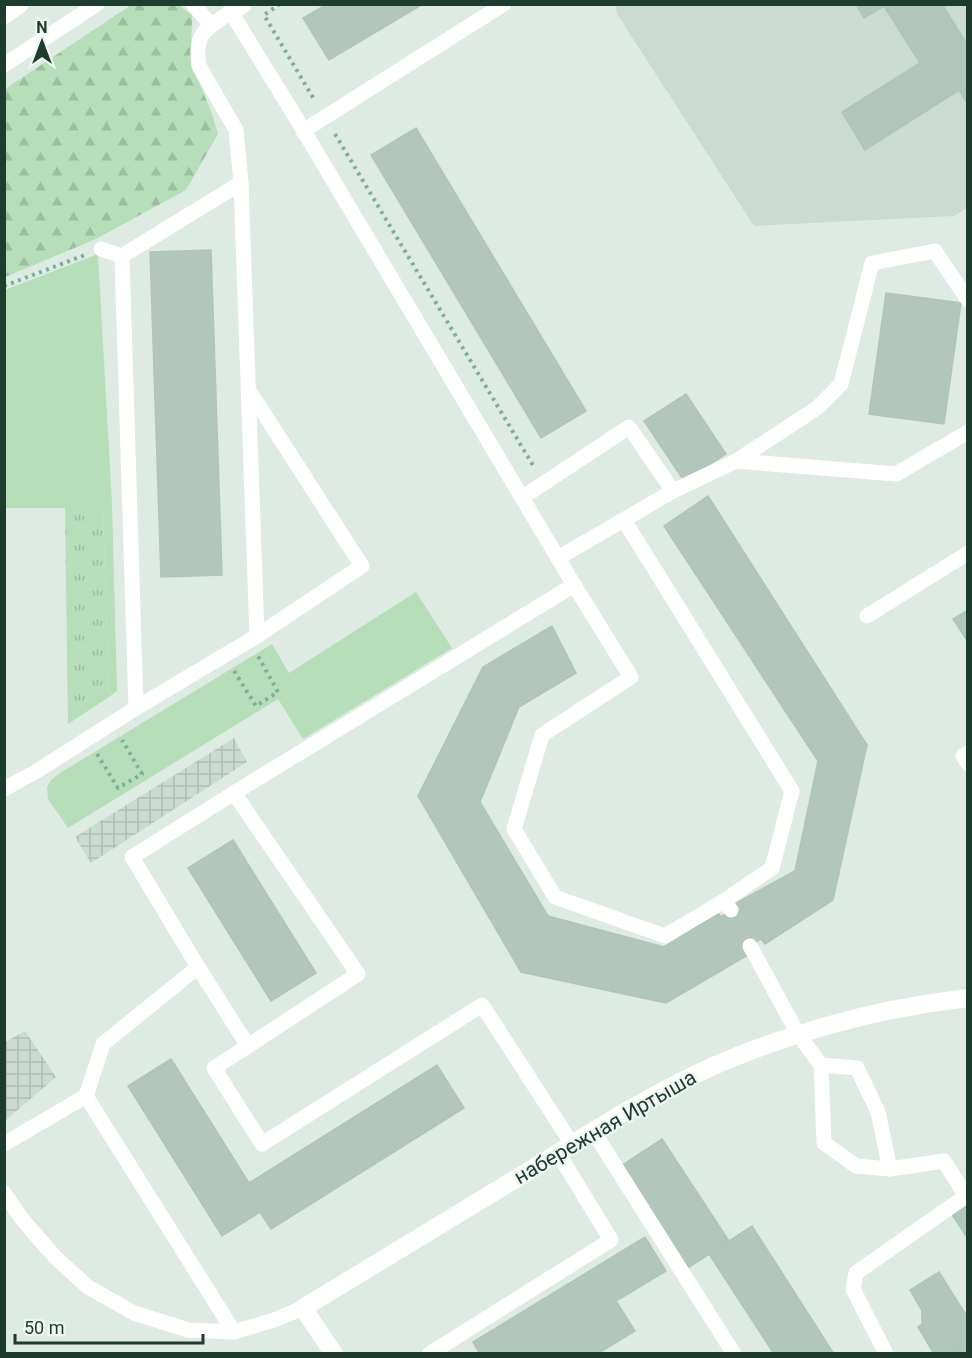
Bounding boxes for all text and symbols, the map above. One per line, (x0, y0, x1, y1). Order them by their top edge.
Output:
north arrow (12, 12, 72, 72)
text: N (36, 18, 48, 37)
street label: набережная Иртыша (510, 1065, 700, 1189)
scale bar (15, 1307, 202, 1345)
text: 50 m (24, 1317, 64, 1338)

